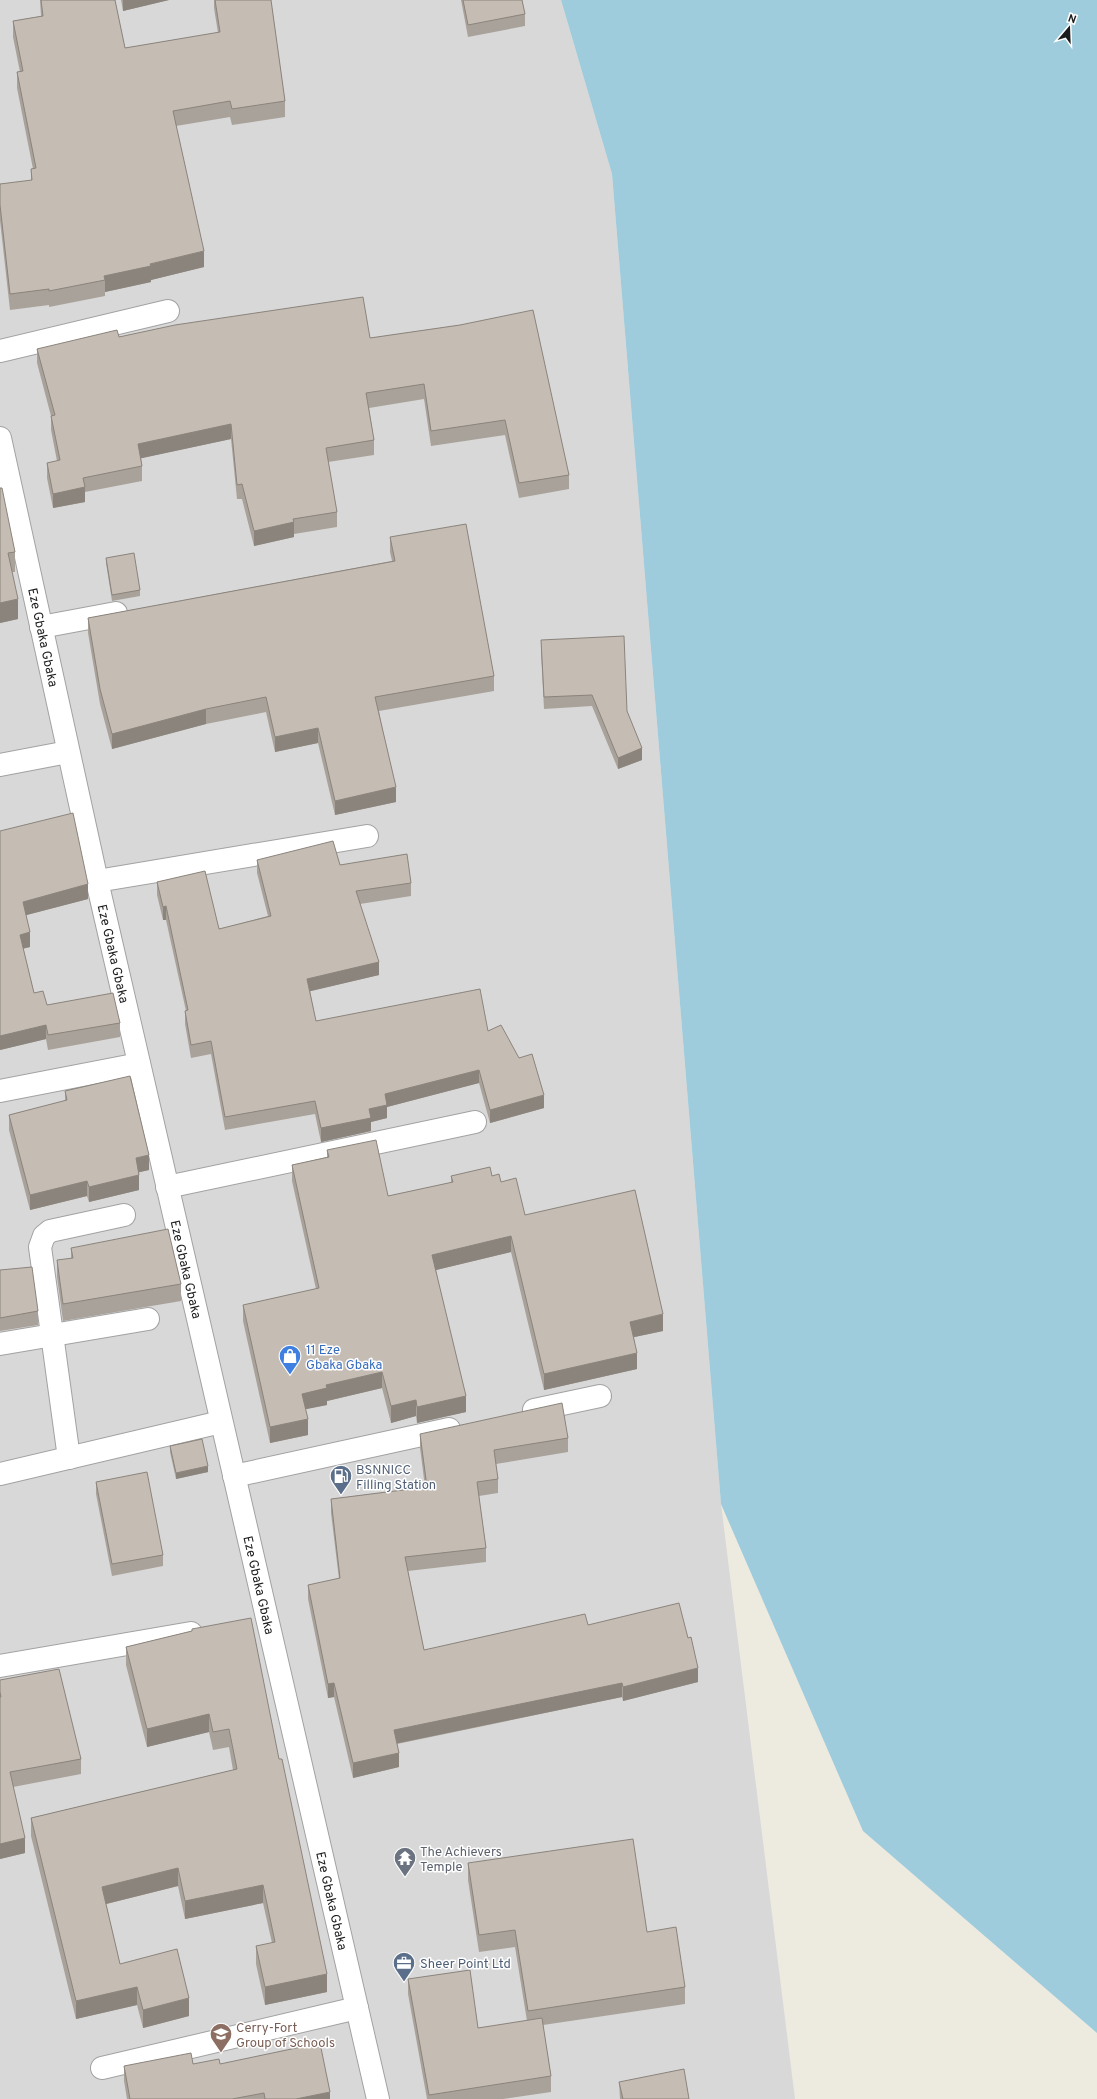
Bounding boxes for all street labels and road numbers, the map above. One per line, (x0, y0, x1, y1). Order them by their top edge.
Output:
street label: Eze Gbaka Gbaka (23, 587, 60, 689)
street label: Eze Gbaka Gbaka (93, 903, 131, 1005)
street label: Eze Gbaka Gbaka (166, 1219, 204, 1321)
street label: Eze Gbaka Gbaka (238, 1535, 277, 1636)
street label: Eze Gbaka Gbaka (311, 1850, 349, 1952)

